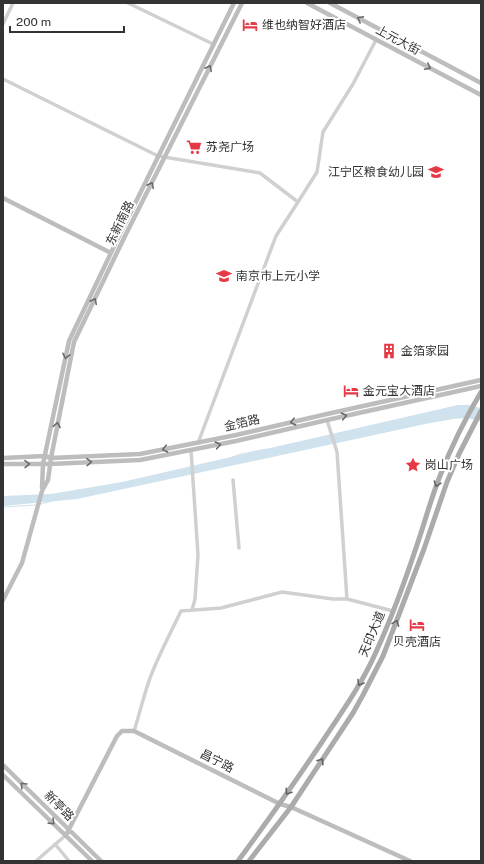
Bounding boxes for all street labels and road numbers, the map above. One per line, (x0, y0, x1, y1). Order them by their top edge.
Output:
street label: 上元大街 (374, 23, 422, 57)
street label: 东新南路 (103, 198, 137, 248)
street label: 金箔路 (223, 412, 261, 434)
street label: 天印大道 (356, 609, 388, 659)
street label: 昌宁路 (198, 747, 236, 775)
street label: 新亭路 (41, 788, 77, 824)

